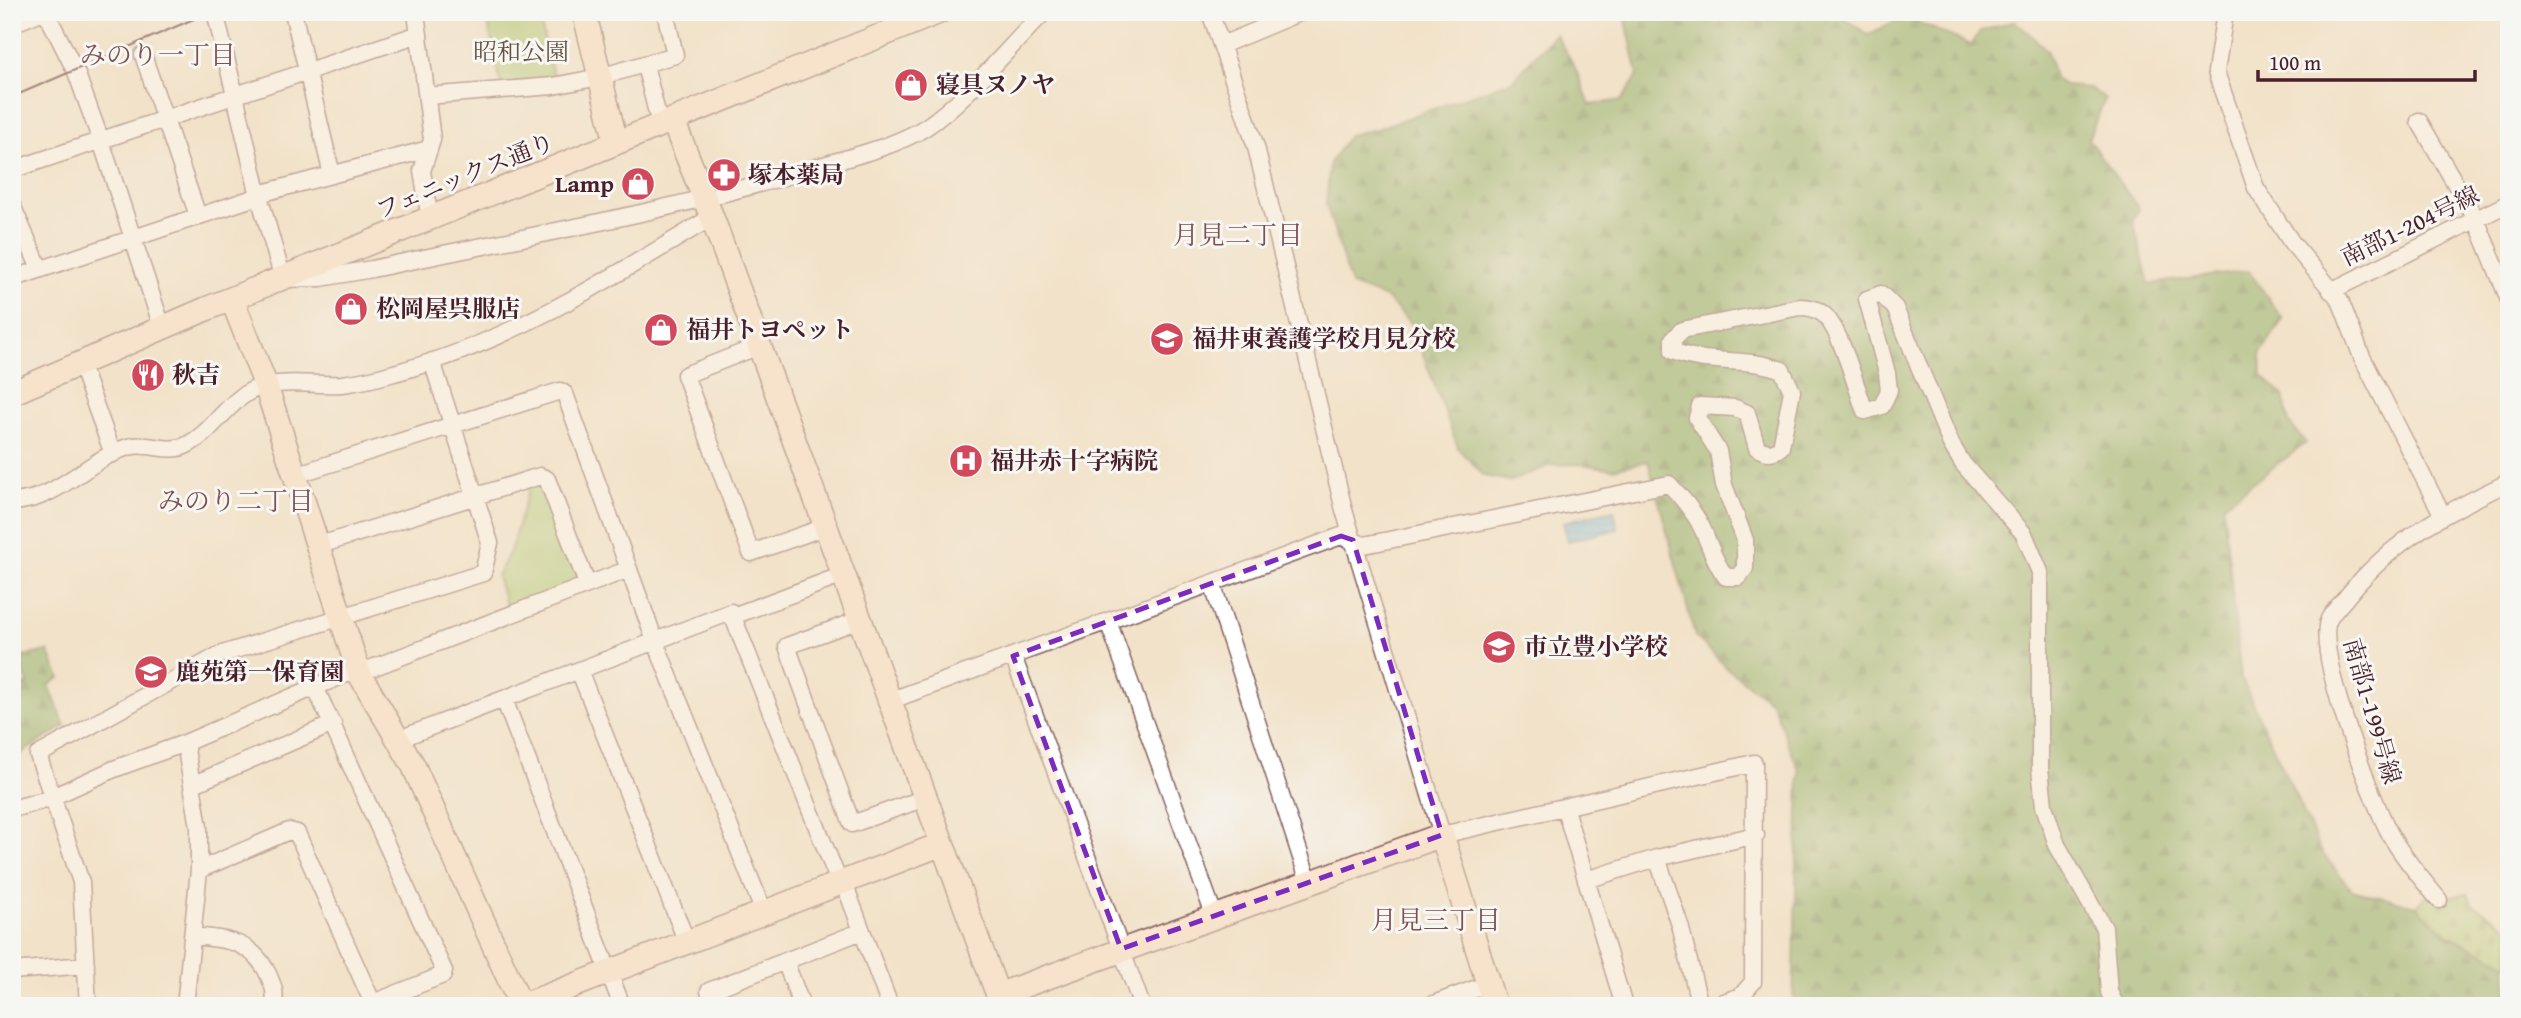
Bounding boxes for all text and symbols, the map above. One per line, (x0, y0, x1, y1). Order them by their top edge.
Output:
park label: 昭和公園 (473, 34, 569, 69)
district label: みのり一丁目 (80, 35, 236, 74)
scale bar (2258, 38, 2476, 82)
text: 100 m (2269, 47, 2321, 78)
shop icon: 寝具ヌノヤ (892, 66, 930, 104)
place label: 寝具ヌノヤ (936, 67, 1055, 102)
street label: フェニックス通り (370, 124, 559, 227)
pharmacy icon: 塚本薬局 (705, 156, 743, 194)
place label: 塚本薬局 (748, 157, 844, 192)
shop icon: Lamp (619, 165, 657, 203)
place label: Lamp (555, 166, 614, 201)
street label: 南部1-204号線 (2334, 177, 2485, 274)
district label: 月見二丁目 (1173, 215, 1303, 254)
shop icon: 松岡屋呉服店 (332, 290, 370, 328)
place label: 松岡屋呉服店 (376, 291, 520, 326)
shop icon: 福井トヨペット (642, 311, 680, 349)
place label: 福井トヨペット (686, 312, 854, 347)
school or university icon: 福井東養護学校月見分校 (1148, 320, 1186, 358)
place label: 福井東養護学校月見分校 (1192, 321, 1456, 356)
restaurant icon: 秋吉 (129, 356, 167, 394)
place label: 秋吉 (172, 357, 220, 392)
hospital icon: 福井赤十字病院 (947, 442, 985, 480)
place label: 福井赤十字病院 (990, 443, 1158, 478)
district label: みのり二丁目 (158, 481, 314, 520)
school or university icon: 市立豊小学校 (1480, 628, 1518, 666)
place label: 市立豊小学校 (1524, 629, 1668, 664)
street label: 南部1-199号線 (2335, 634, 2410, 788)
school or university icon: 鹿苑第一保育園 (132, 653, 170, 691)
place label: 鹿苑第一保育園 (176, 654, 344, 689)
district label: 月見三丁目 (1371, 900, 1501, 939)

